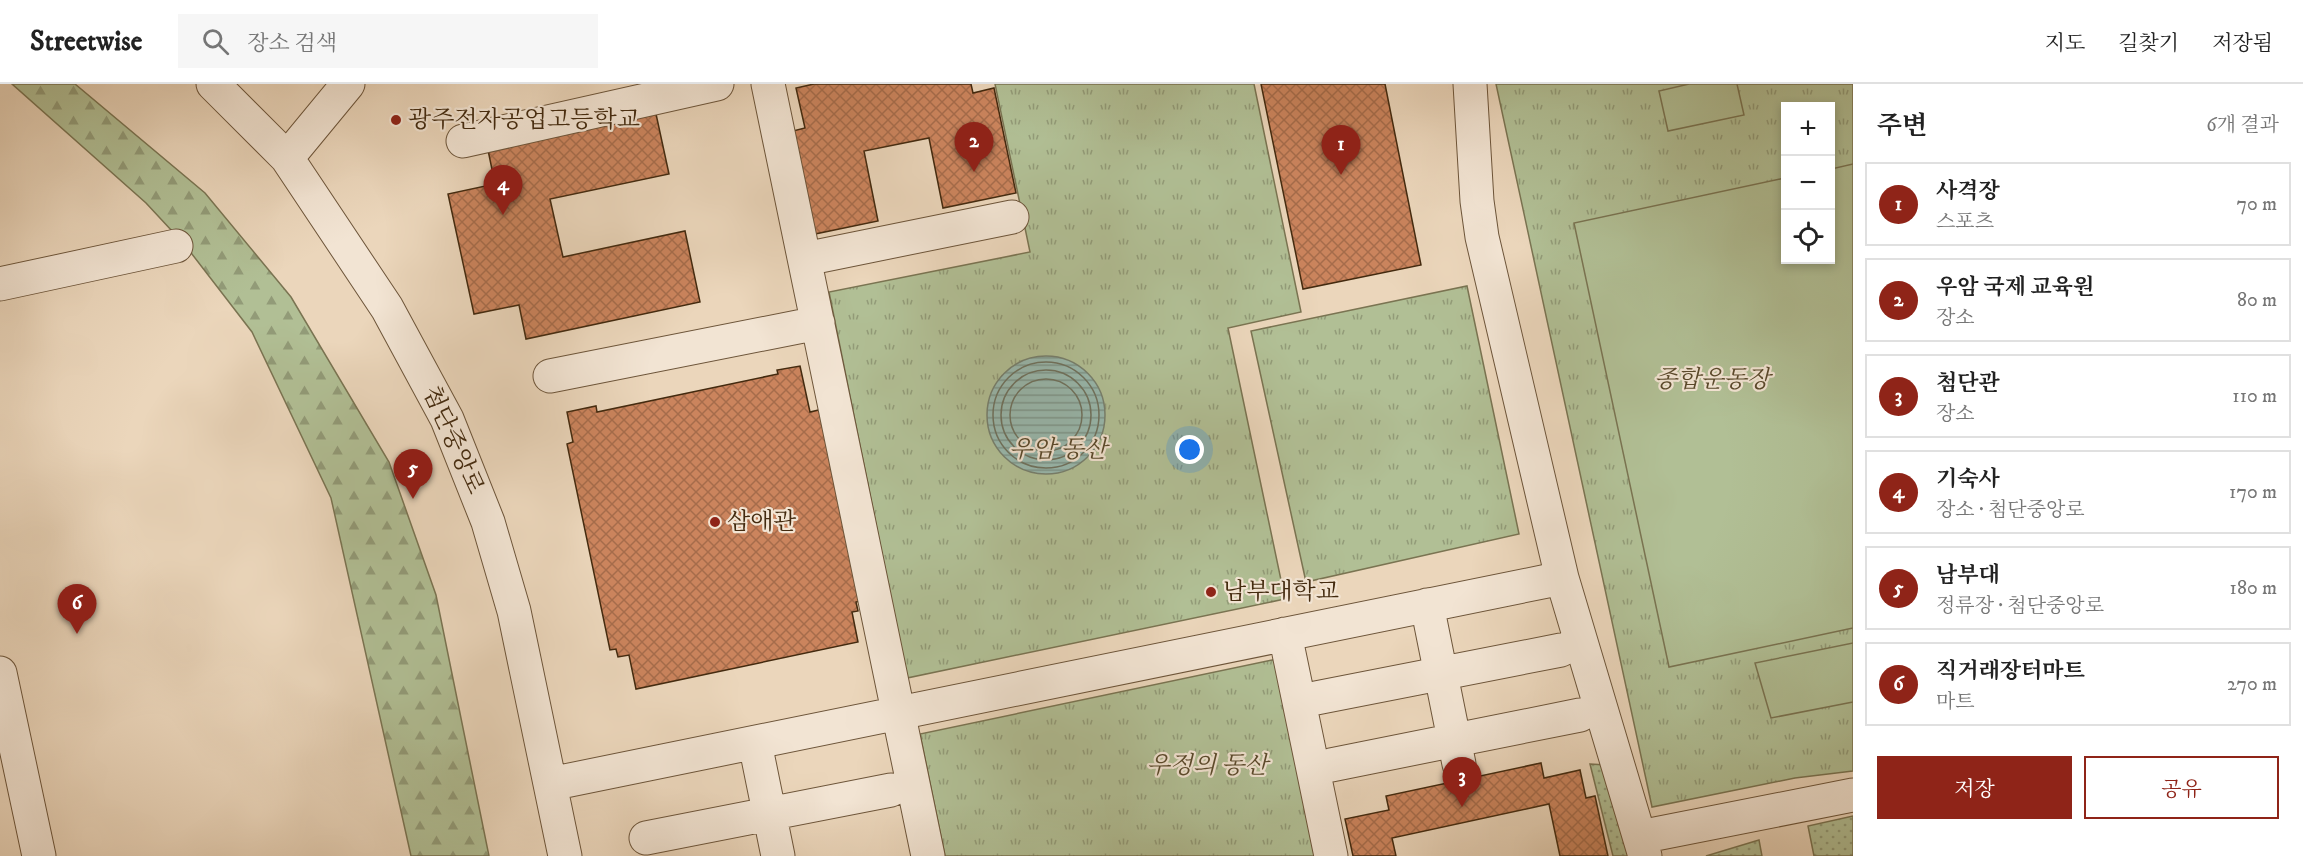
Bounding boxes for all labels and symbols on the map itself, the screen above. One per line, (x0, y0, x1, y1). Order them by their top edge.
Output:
place label: 광주전자공업고등학교 (408, 105, 640, 135)
marker: 광주전자공업고등학교 (389, 113, 403, 127)
pin: 2 (954, 122, 994, 172)
pin: 1 (1322, 126, 1360, 175)
pin: 4 (484, 166, 522, 215)
park label: 종합운동장 (1654, 365, 1774, 395)
street label: 첨단중앙로 (416, 381, 490, 499)
park label: 우암 동산 (1009, 435, 1111, 465)
your location (1175, 435, 1204, 464)
pin: 5 (394, 450, 432, 499)
place label: 삼애관 (727, 507, 797, 537)
marker: 삼애관 (708, 515, 722, 529)
place label: 남부대학교 (1223, 577, 1339, 607)
pin: 6 (58, 584, 97, 634)
marker: 남부대학교 (1204, 585, 1218, 599)
park label: 우정의 동산 (1146, 751, 1271, 781)
pin: 3 (1442, 758, 1482, 807)

